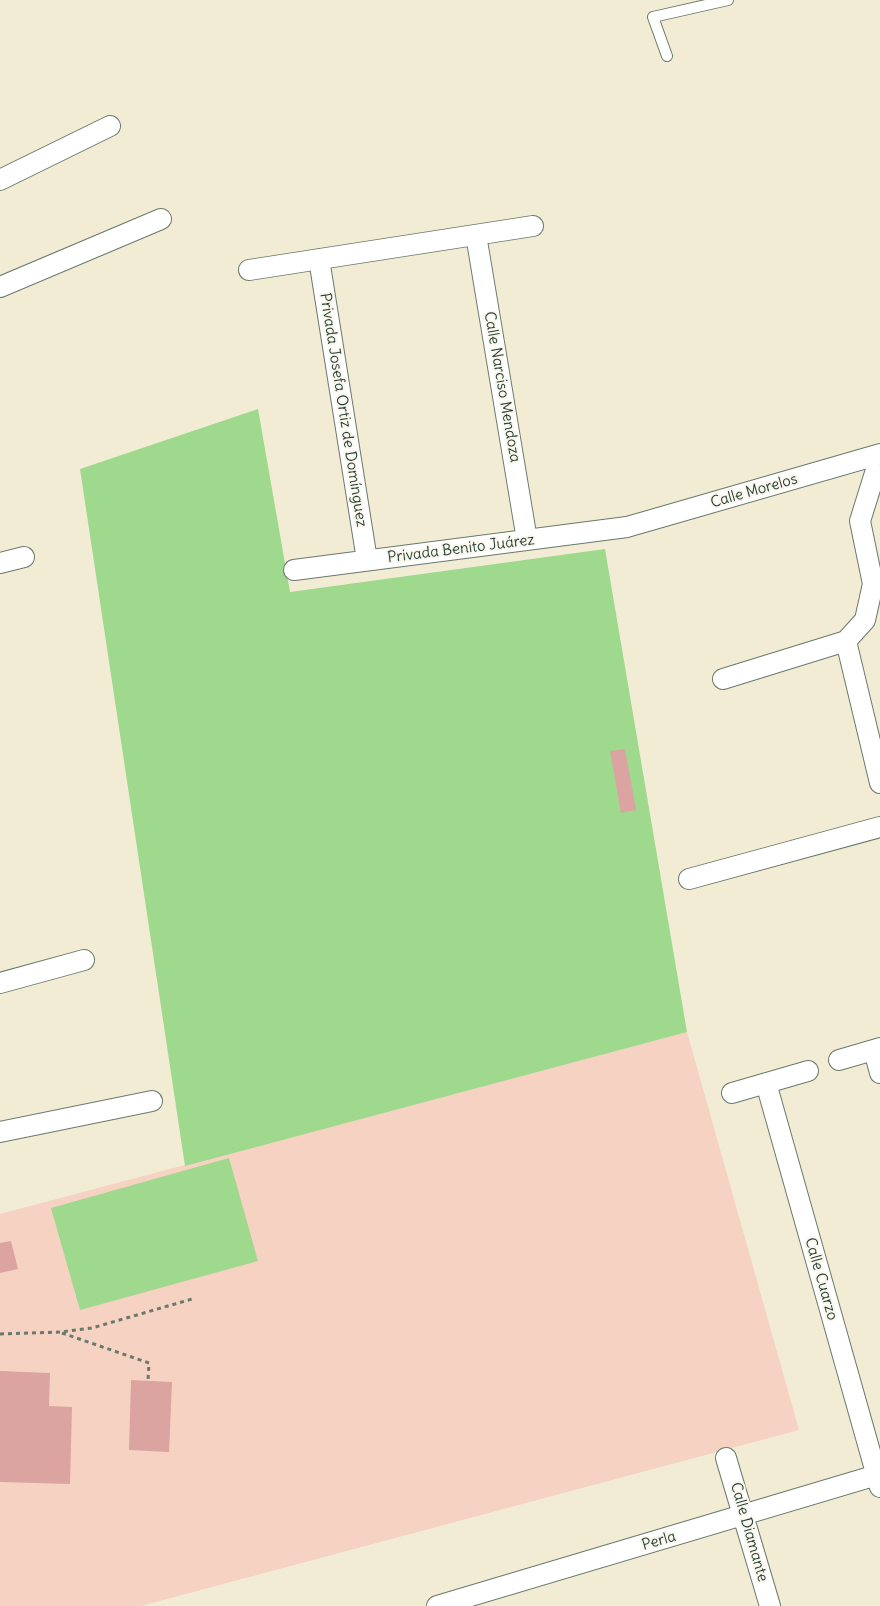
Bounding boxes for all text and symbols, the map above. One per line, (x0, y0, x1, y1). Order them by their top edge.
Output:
street label: Privada Josefa Ortiz de Domínguez (316, 292, 370, 528)
street label: Calle Narciso Mendoza (480, 310, 524, 464)
street label: Calle Morelos (708, 470, 800, 512)
street label: Privada Benito Juárez (386, 531, 536, 567)
street label: Calle Cuarzo (801, 1236, 841, 1322)
street label: Calle Diamante (726, 1480, 772, 1584)
street label: Perla (640, 1528, 678, 1554)

